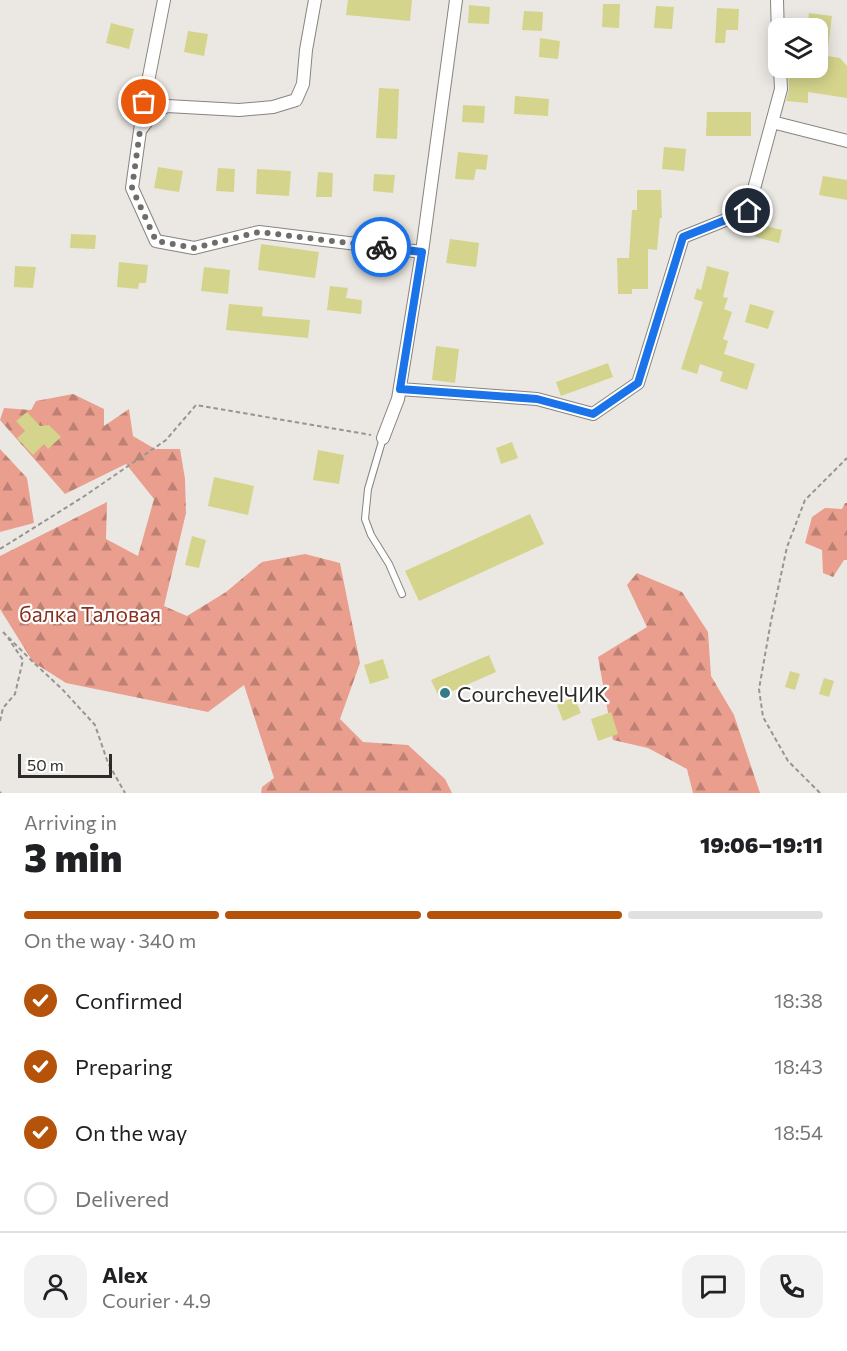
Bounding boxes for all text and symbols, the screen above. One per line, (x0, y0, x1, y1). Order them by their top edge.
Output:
map controls (768, 18, 828, 78)
button: layers (768, 18, 828, 78)
pin (118, 76, 169, 127)
icon: bag (127, 85, 160, 118)
pin (722, 185, 773, 236)
icon: home (731, 194, 764, 227)
courier (351, 217, 411, 277)
icon: bike (365, 231, 398, 264)
park label: балка Таловая (19, 601, 161, 626)
place label: CourсhevelЧИК (457, 681, 608, 706)
marker: CourсhevelЧИК (438, 686, 452, 700)
scale bar (18, 751, 112, 778)
text: 50 m (27, 755, 64, 774)
text: Arriving in (24, 810, 117, 834)
text: 19:06–19:11 (700, 831, 823, 858)
text: 3 min (24, 832, 122, 880)
text: On the way · 340 m (24, 928, 196, 952)
icon: check (24, 984, 57, 1017)
text: Confirmed (75, 987, 182, 1014)
text: 18:38 (774, 988, 823, 1012)
icon: check (24, 1050, 57, 1083)
text: Preparing (75, 1053, 172, 1080)
text: 18:43 (774, 1054, 823, 1078)
icon: check (24, 1116, 57, 1149)
text: On the way (75, 1119, 187, 1146)
text: 18:54 (774, 1120, 823, 1144)
text: Delivered (75, 1185, 169, 1212)
button: person (24, 1255, 87, 1318)
button: chat (682, 1255, 745, 1318)
button: phone (760, 1255, 823, 1318)
text: Alex (102, 1261, 148, 1288)
text: Courier · 4.9 (102, 1288, 211, 1312)

